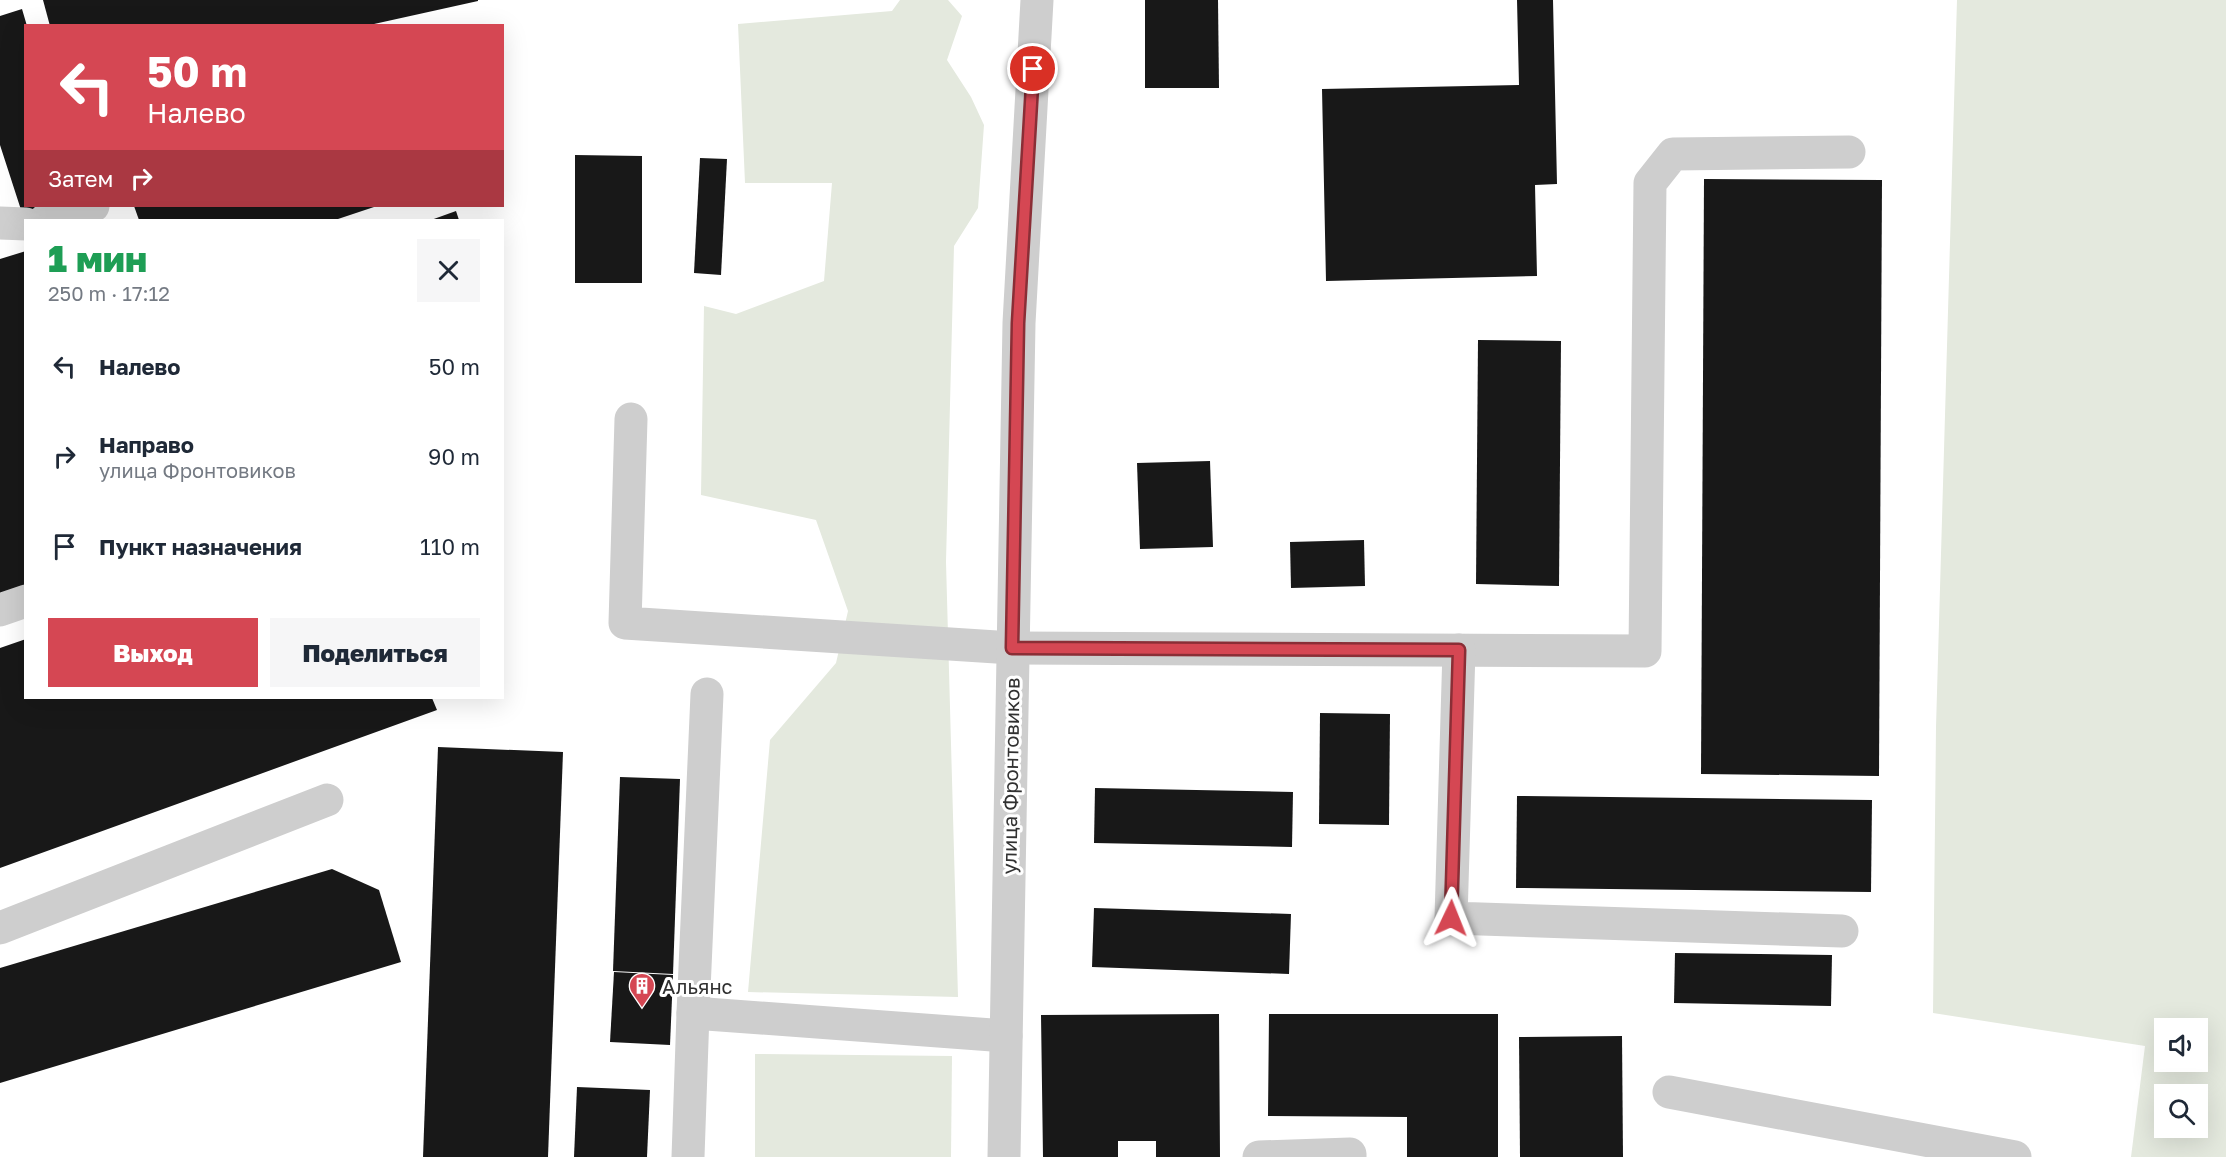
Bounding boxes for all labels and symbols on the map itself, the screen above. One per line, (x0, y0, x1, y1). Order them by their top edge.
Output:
pin (1007, 43, 1058, 94)
street label: улица Фронтовиков (996, 677, 1024, 875)
position arrow (1419, 886, 1483, 950)
building icon: Альянс (627, 971, 657, 1009)
place label: Альянс (662, 974, 733, 998)

